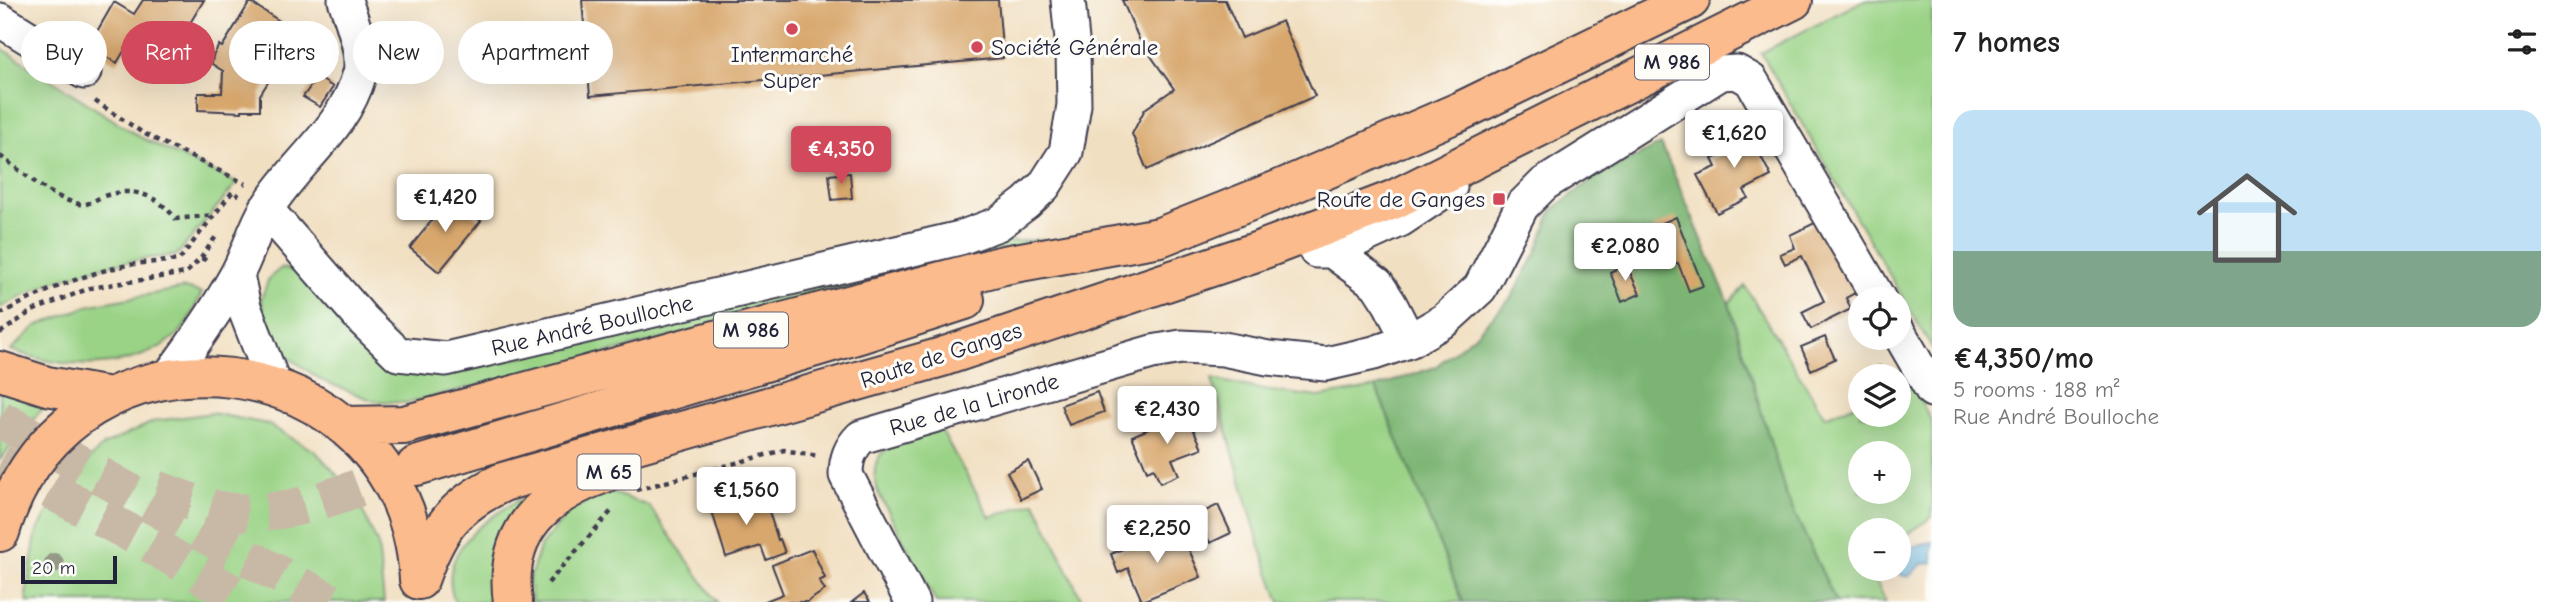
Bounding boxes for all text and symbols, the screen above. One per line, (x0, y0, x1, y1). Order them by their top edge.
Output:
chip: Buy (21, 21, 107, 84)
chip: Rent (121, 21, 215, 84)
chip: Filters (229, 21, 339, 84)
chip: New (353, 21, 444, 84)
chip: Apartment (458, 21, 613, 84)
marker: Intermarché Super (784, 21, 800, 37)
icon: filters (2503, 23, 2541, 61)
text: 7 homes (1953, 25, 2060, 60)
place label: Société Générale (991, 34, 1158, 61)
marker: Société Générale (969, 39, 985, 55)
place label: Intermarché Super (731, 41, 853, 94)
road number: M 986 (1635, 44, 1709, 80)
pin: €1,620 (1677, 110, 1791, 170)
text: €1,620 (1701, 119, 1767, 146)
pin: €4,350 (784, 127, 898, 186)
text: €4,350 (807, 135, 875, 162)
icon: home (2184, 155, 2310, 281)
pin: €1,420 (388, 174, 502, 234)
text: €1,420 (413, 183, 477, 210)
place label: Route de Ganges (1317, 186, 1485, 213)
marker: Route de Ganges (1491, 191, 1507, 207)
pin: €2,080 (1568, 224, 1682, 283)
text: €2,080 (1590, 232, 1660, 259)
map controls (1848, 287, 1911, 581)
button: locate (1848, 287, 1911, 350)
street label: Rue André Boulloche (489, 289, 695, 362)
road number: M 986 (714, 312, 788, 348)
street label: Route de Ganges (857, 317, 1025, 394)
text: €4,350/mo (1953, 341, 2094, 376)
button: layers (1848, 364, 1911, 427)
street label: Rue de la Lironde (886, 367, 1062, 442)
text: 5 rooms · 188 m² (1953, 376, 2119, 403)
pin: €2,430 (1110, 386, 1224, 446)
text: €2,430 (1134, 395, 1200, 422)
text: Rue André Boulloche (1953, 403, 2159, 430)
button: + (1848, 441, 1911, 504)
road number: M 65 (578, 454, 640, 490)
pin: €1,560 (689, 468, 803, 527)
text: €1,560 (713, 476, 779, 503)
pin: €2,250 (1100, 505, 1214, 565)
text: €2,250 (1123, 514, 1191, 541)
button: − (1848, 518, 1911, 581)
scale bar (21, 553, 117, 585)
text: 20 m (32, 557, 76, 579)

